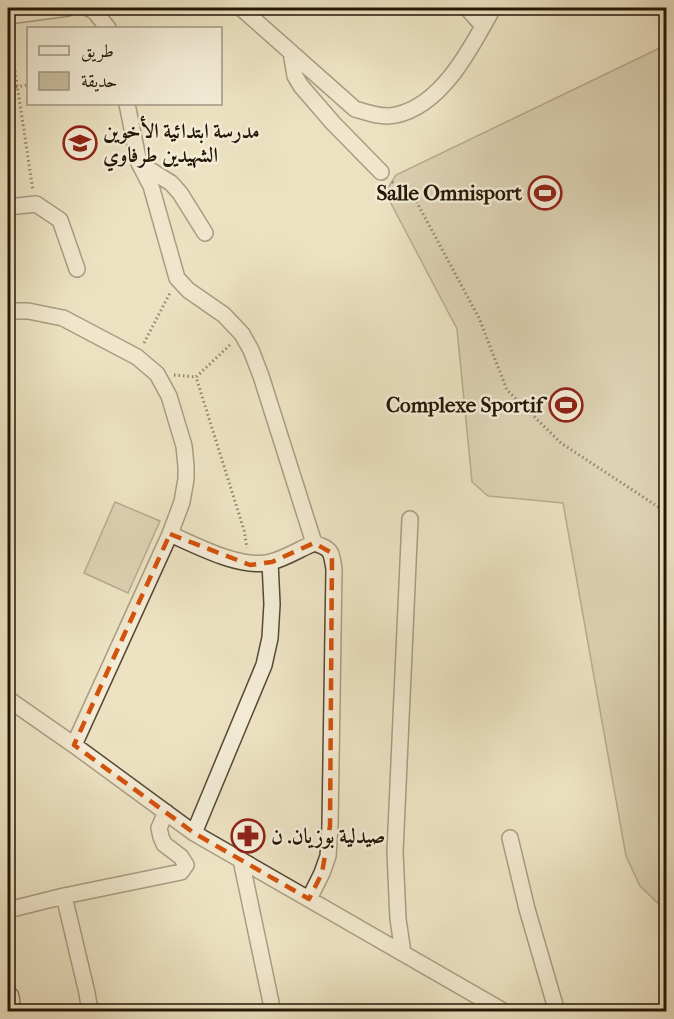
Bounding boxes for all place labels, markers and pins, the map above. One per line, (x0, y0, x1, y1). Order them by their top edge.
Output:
place label: مدرسة ابتدائية الأخوين الشهيدين طرفاوي (103, 115, 260, 172)
school or university icon: مدرسة ابتدائية الأخوين الشهيدين طرفاوي (62, 125, 98, 161)
sports icon: Salle Omnisport (527, 175, 563, 211)
place label: Salle Omnisport (376, 181, 522, 205)
sports icon: Complexe Sportif (548, 387, 584, 423)
place label: Complexe Sportif (386, 393, 548, 417)
pharmacy icon: صيدلية بوزيان. ن (230, 818, 266, 854)
place label: صيدلية بوزيان. ن (271, 824, 385, 849)

